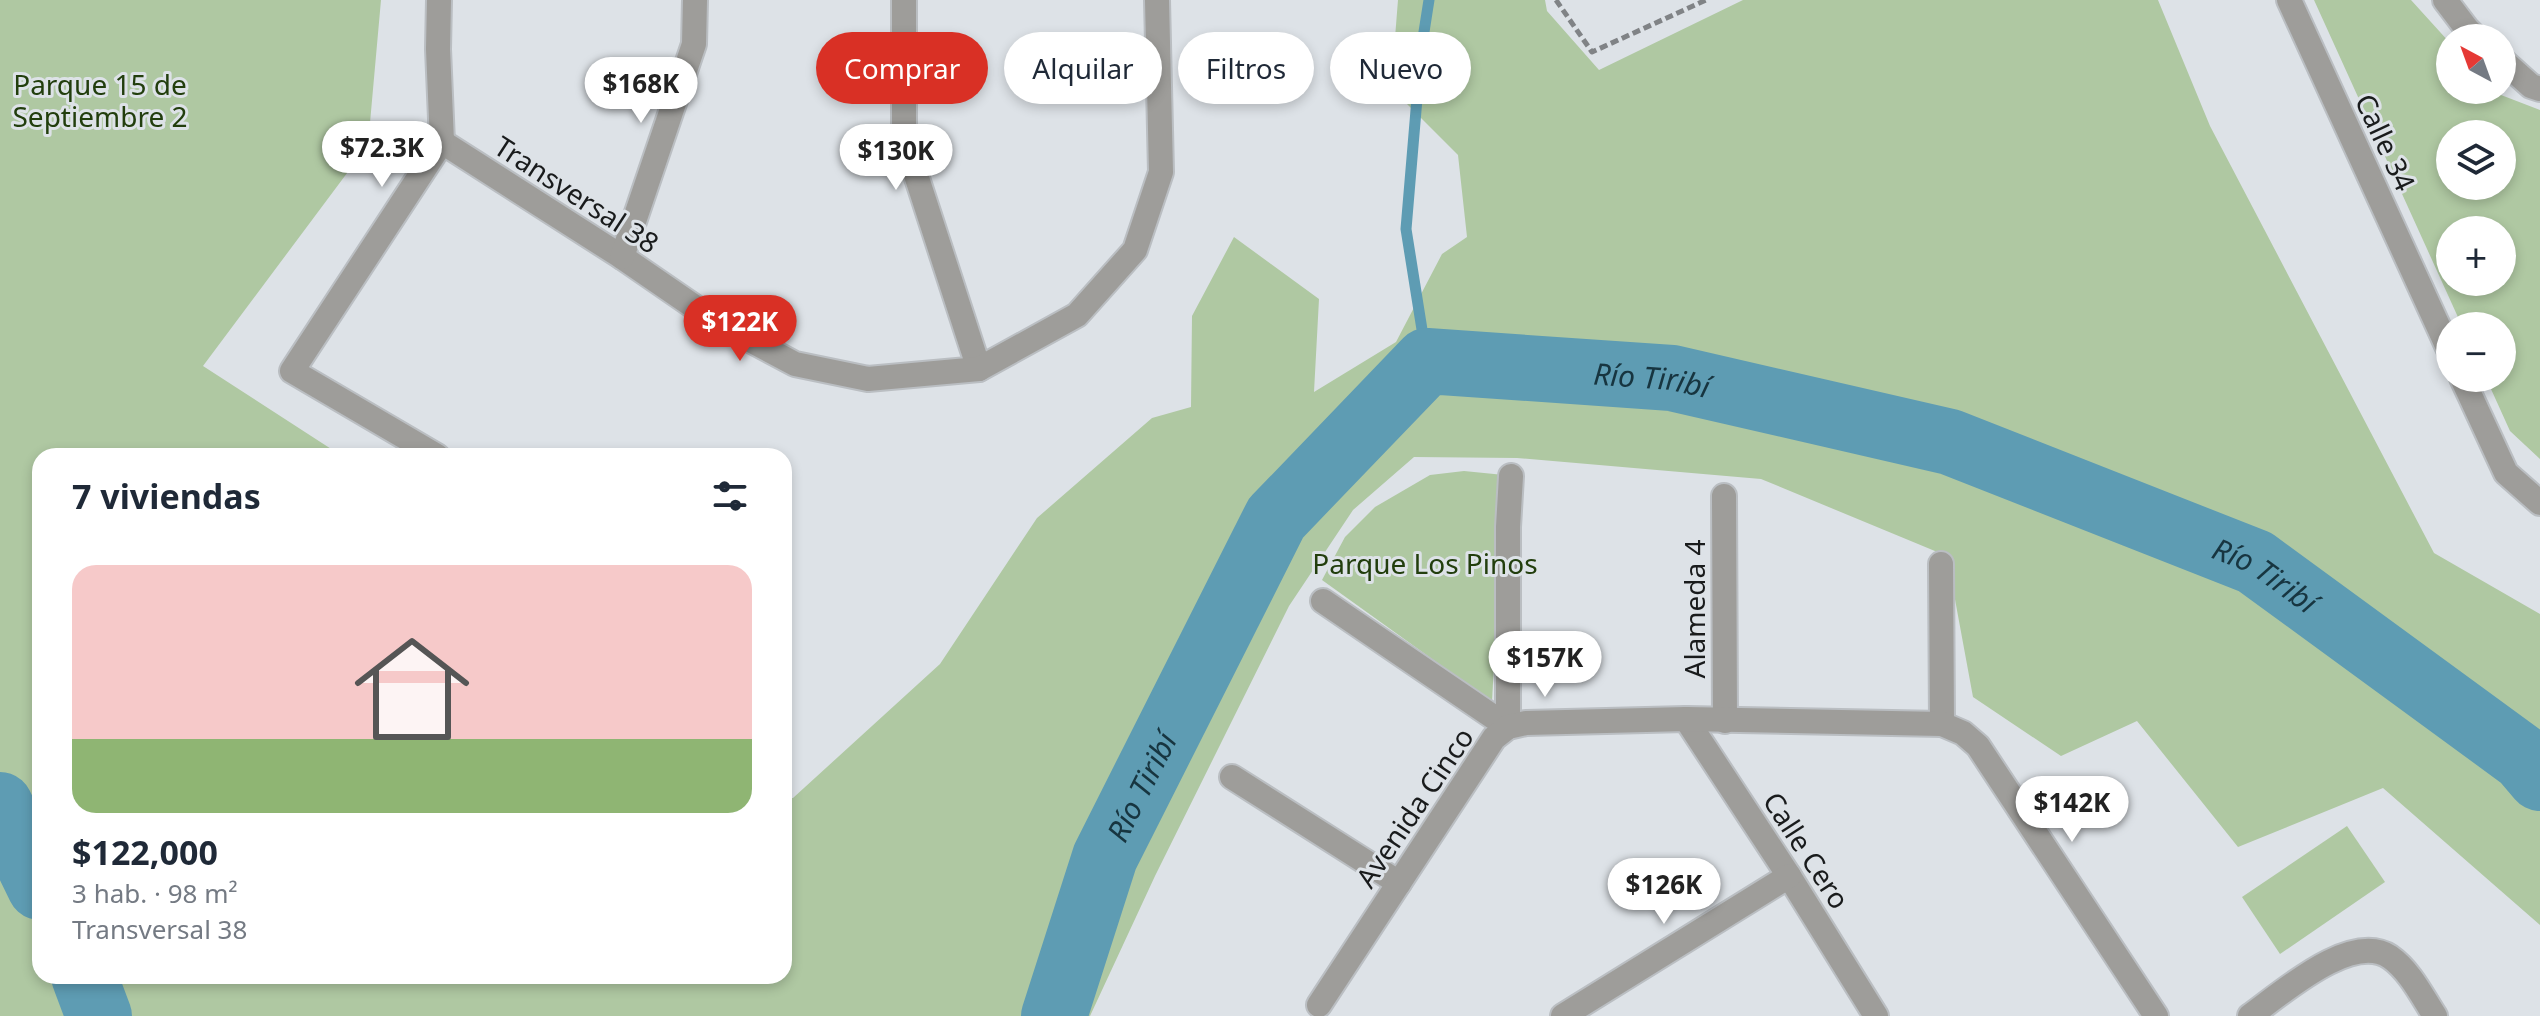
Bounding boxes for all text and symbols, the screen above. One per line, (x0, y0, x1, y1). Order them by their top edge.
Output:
north arrow (2436, 24, 2516, 104)
map controls (2436, 24, 2516, 392)
chip: Comprar (816, 32, 988, 104)
chip: Alquilar (1004, 32, 1162, 104)
chip: Filtros (1178, 32, 1314, 104)
chip: Nuevo (1330, 32, 1471, 104)
pin: $168K (585, 57, 697, 125)
park label: Parque 15 de Septiembre 2 (12, 65, 188, 135)
text: $168K (603, 65, 679, 101)
street label: Calle 34 (2347, 87, 2425, 197)
button: layers (2436, 120, 2516, 200)
pin: $72.3K (317, 121, 447, 189)
pin: $130K (840, 124, 952, 192)
street label: Transversal 38 (487, 127, 667, 261)
text: $72.3K (340, 129, 424, 165)
text: $130K (858, 132, 934, 168)
button: + (2436, 216, 2516, 296)
pin: $122K (684, 295, 796, 363)
text: $122K (702, 303, 778, 339)
button: − (2436, 312, 2516, 392)
water label: Río Tiribí (1592, 352, 1717, 407)
text: 7 viviendas (72, 473, 261, 519)
icon: filters (708, 474, 752, 518)
water label: Río Tiribí (2207, 527, 2329, 624)
street label: Alameda 4 (1675, 539, 1713, 679)
park label: Parque Los Pinos (1312, 544, 1538, 582)
icon: home (340, 617, 484, 761)
pin: $157K (1489, 631, 1601, 699)
text: $157K (1507, 639, 1583, 675)
street label: Avenida Cinco (1346, 720, 1482, 894)
water label: Río Tiribí (1096, 722, 1187, 848)
pin: $142K (2016, 776, 2128, 844)
street label: Calle Cero (1755, 784, 1859, 916)
text: $142K (2034, 784, 2110, 820)
text: $122,000 (72, 829, 218, 875)
pin: $126K (1608, 858, 1720, 926)
text: $126K (1626, 866, 1702, 902)
text: 3 hab. · 98 m² (72, 875, 238, 911)
text: Transversal 38 (72, 911, 247, 947)

